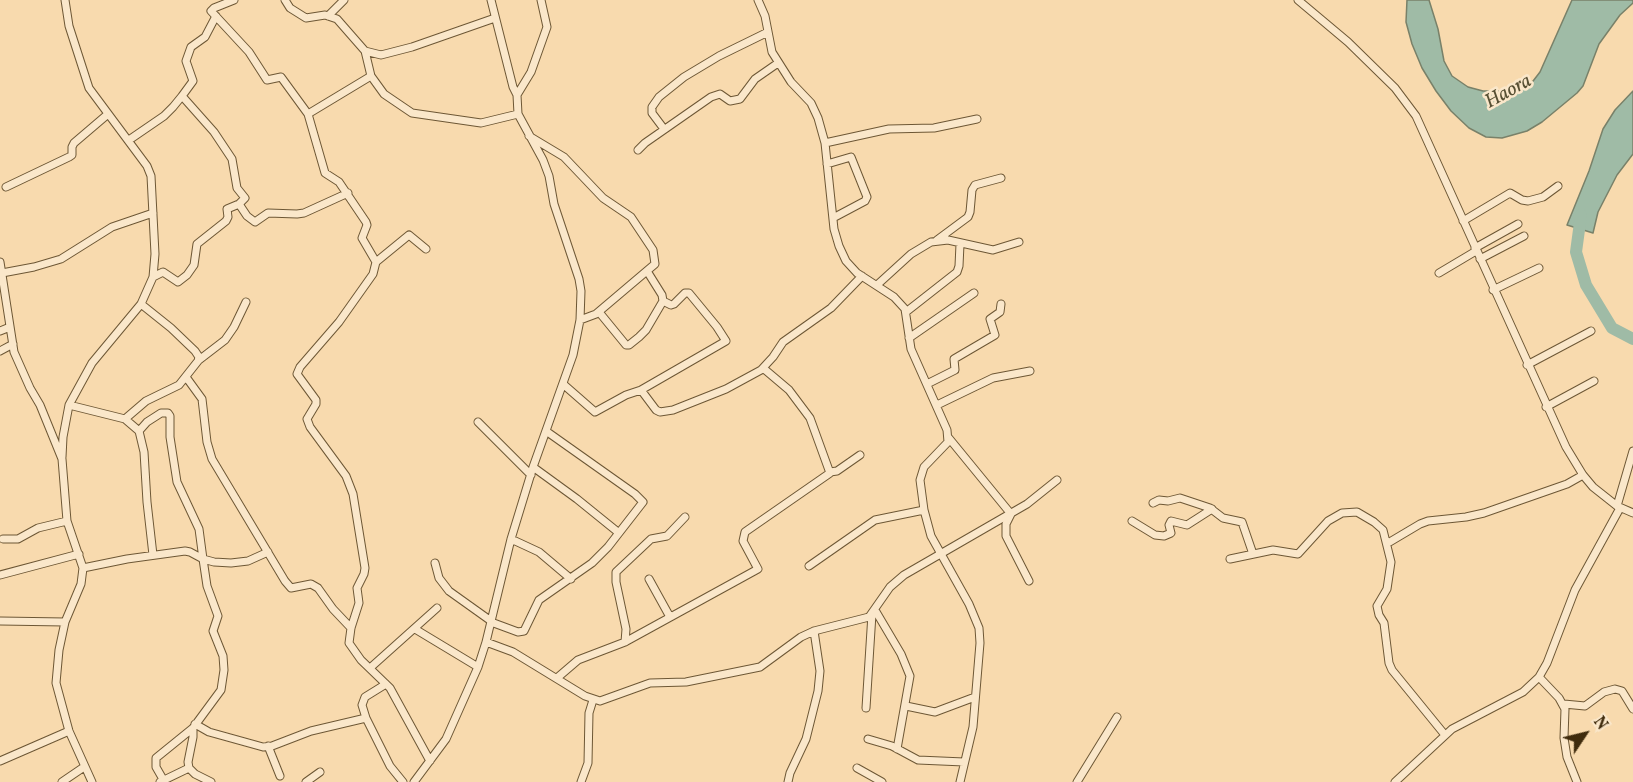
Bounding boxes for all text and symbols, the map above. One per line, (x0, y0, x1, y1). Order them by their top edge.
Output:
water label: Haora (1481, 70, 1537, 116)
north arrow (1555, 704, 1615, 764)
text: N (1587, 713, 1612, 735)

